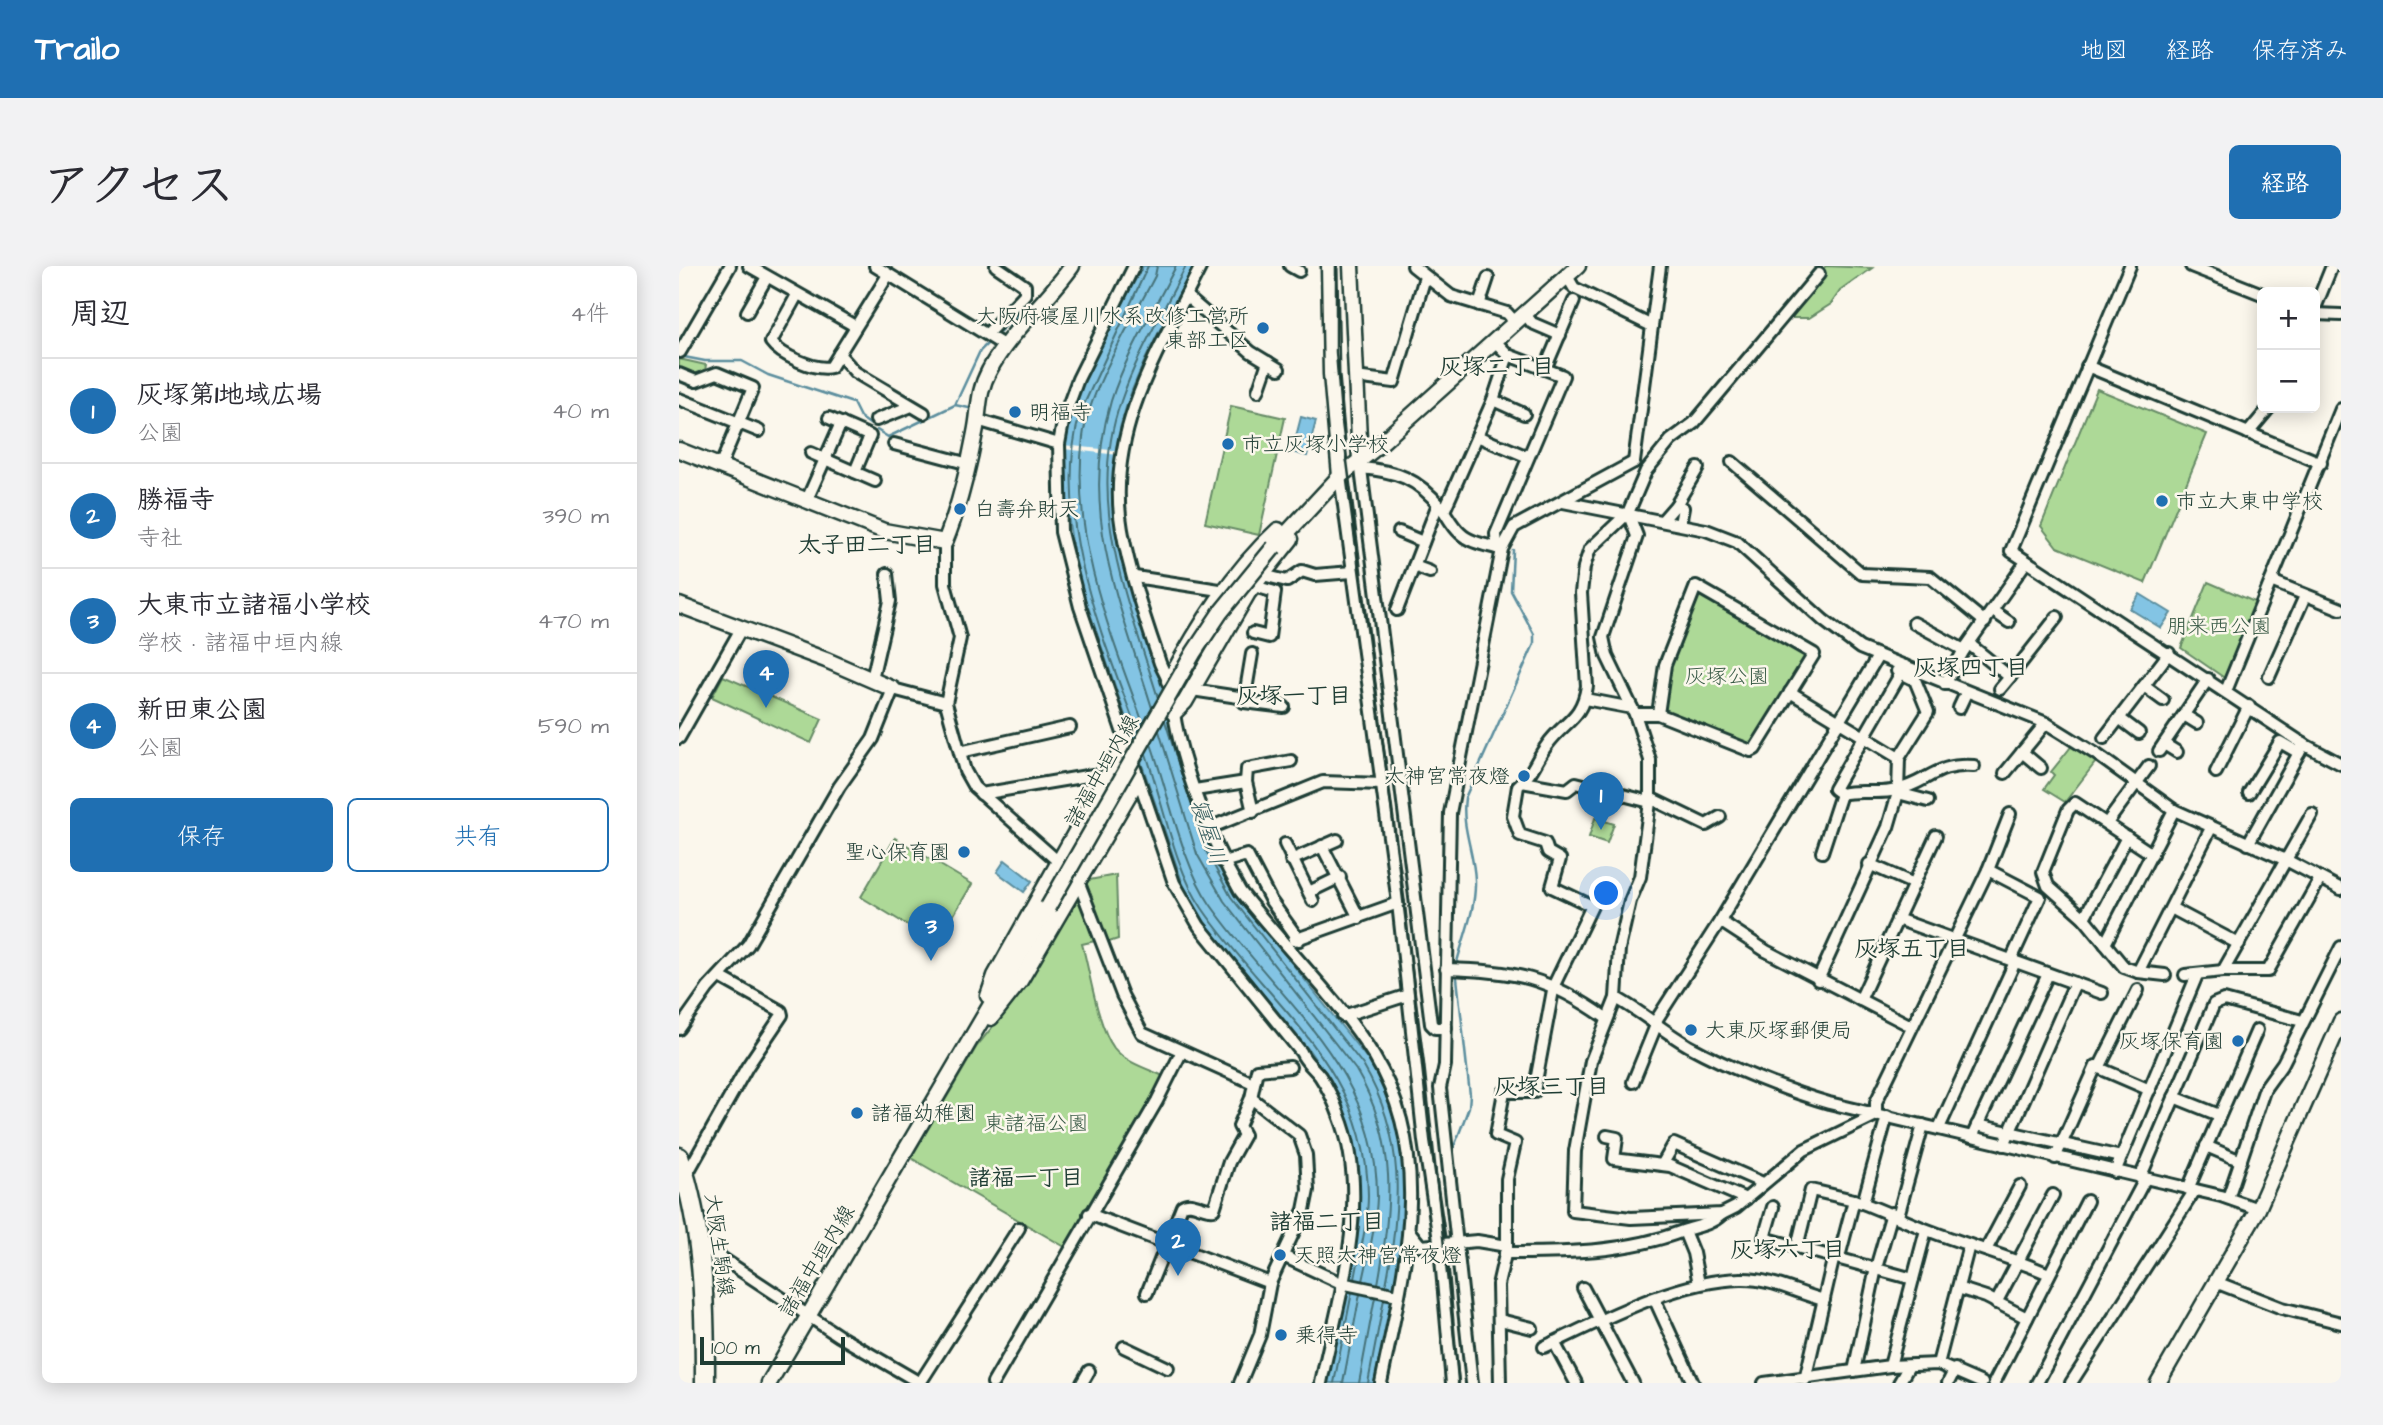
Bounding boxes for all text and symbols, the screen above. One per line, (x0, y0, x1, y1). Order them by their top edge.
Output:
text: Trailo (35, 26, 119, 72)
text: 地図 (2080, 34, 2128, 68)
text: 経路 (2166, 34, 2214, 68)
text: 保存済み (2252, 34, 2348, 68)
button: 経路 (2229, 145, 2341, 219)
text: アクセス (42, 153, 235, 221)
map controls (2257, 287, 2320, 413)
button: + (2257, 287, 2320, 350)
text: 周辺 (70, 293, 130, 335)
text: 4件 (570, 298, 609, 330)
place label: 大阪府寝屋川水系改修工営所 東部工区 (976, 302, 1249, 355)
marker: 大阪府寝屋川水系改修工営所 東部工区 (1255, 320, 1271, 336)
button: − (2257, 350, 2320, 413)
district label: 灰塚二丁目 (1440, 351, 1555, 383)
text: 灰塚第1地域広場 (137, 377, 322, 413)
text: 1 (92, 395, 94, 427)
text: 40 m (552, 395, 609, 427)
place label: 明福寺 (1029, 398, 1092, 427)
marker: 明福寺 (1007, 404, 1023, 420)
text: 公園 (137, 417, 183, 449)
place label: 市立灰塚小学校 (1242, 430, 1389, 459)
marker: 市立灰塚小学校 (1220, 436, 1236, 452)
text: 勝福寺 (137, 482, 215, 518)
place label: 市立大東中学校 (2176, 487, 2323, 516)
marker: 市立大東中学校 (2154, 493, 2170, 509)
place label: 白壽弁財天 (974, 495, 1079, 524)
text: 2 (86, 500, 100, 532)
text: 390 m (543, 500, 609, 532)
marker: 白壽弁財天 (952, 501, 968, 517)
text: 寺社 (137, 522, 183, 554)
district label: 太子田二丁目 (798, 529, 936, 561)
text: 大東市立諸福小学校 (137, 587, 371, 623)
text: 3 (87, 605, 99, 637)
text: 470 m (538, 605, 609, 637)
park label: 朋来西公園 (2167, 612, 2272, 641)
text: 学校 · 諸福中垣内線 (137, 627, 343, 659)
pin: 4 (743, 650, 789, 708)
district label: 灰塚四丁目 (1914, 652, 2029, 684)
park label: 灰塚公園 (1685, 662, 1769, 691)
district label: 灰塚一丁目 (1237, 680, 1352, 712)
text: 新田東公園 (137, 692, 267, 728)
street label: 諸福中垣内線 (1058, 709, 1146, 833)
text: 4 (85, 710, 101, 742)
text: 590 m (538, 710, 609, 742)
text: 公園 (137, 732, 183, 764)
place label: 太神宮常夜燈 (1384, 762, 1510, 791)
marker: 太神宮常夜燈 (1516, 768, 1532, 784)
pin: 1 (1578, 772, 1624, 830)
water label: 寝屋川 (1182, 794, 1234, 870)
button: 保存 (70, 798, 333, 872)
button: 共有 (347, 798, 609, 872)
place label: 聖心保育園 (845, 838, 950, 867)
marker: 聖心保育園 (956, 844, 972, 860)
your location (1589, 876, 1623, 910)
pin: 3 (908, 903, 954, 961)
district label: 灰塚五丁目 (1855, 933, 1970, 965)
place label: 大東灰塚郵便局 (1705, 1016, 1852, 1045)
marker: 大東灰塚郵便局 (1683, 1022, 1699, 1038)
place label: 灰塚保育園 (2119, 1027, 2224, 1056)
marker: 灰塚保育園 (2230, 1033, 2246, 1049)
district label: 灰塚三丁目 (1495, 1071, 1610, 1103)
place label: 諸福幼稚園 (871, 1099, 976, 1128)
marker: 諸福幼稚園 (849, 1105, 865, 1121)
park label: 東諸福公園 (984, 1109, 1089, 1138)
district label: 諸福一丁目 (969, 1162, 1084, 1194)
street label: 大阪生駒線 (697, 1191, 741, 1299)
street label: 諸福中垣内線 (772, 1200, 862, 1322)
district label: 諸福二丁目 (1270, 1206, 1385, 1238)
pin: 2 (1155, 1218, 1201, 1276)
district label: 灰塚六丁目 (1731, 1234, 1846, 1266)
place label: 天照太神宮常夜燈 (1294, 1241, 1462, 1270)
marker: 天照太神宮常夜燈 (1272, 1247, 1288, 1263)
place label: 乗得寺 (1295, 1321, 1358, 1350)
marker: 乗得寺 (1273, 1327, 1289, 1343)
scale bar (700, 1334, 845, 1366)
text: 100 m (711, 1335, 760, 1362)

